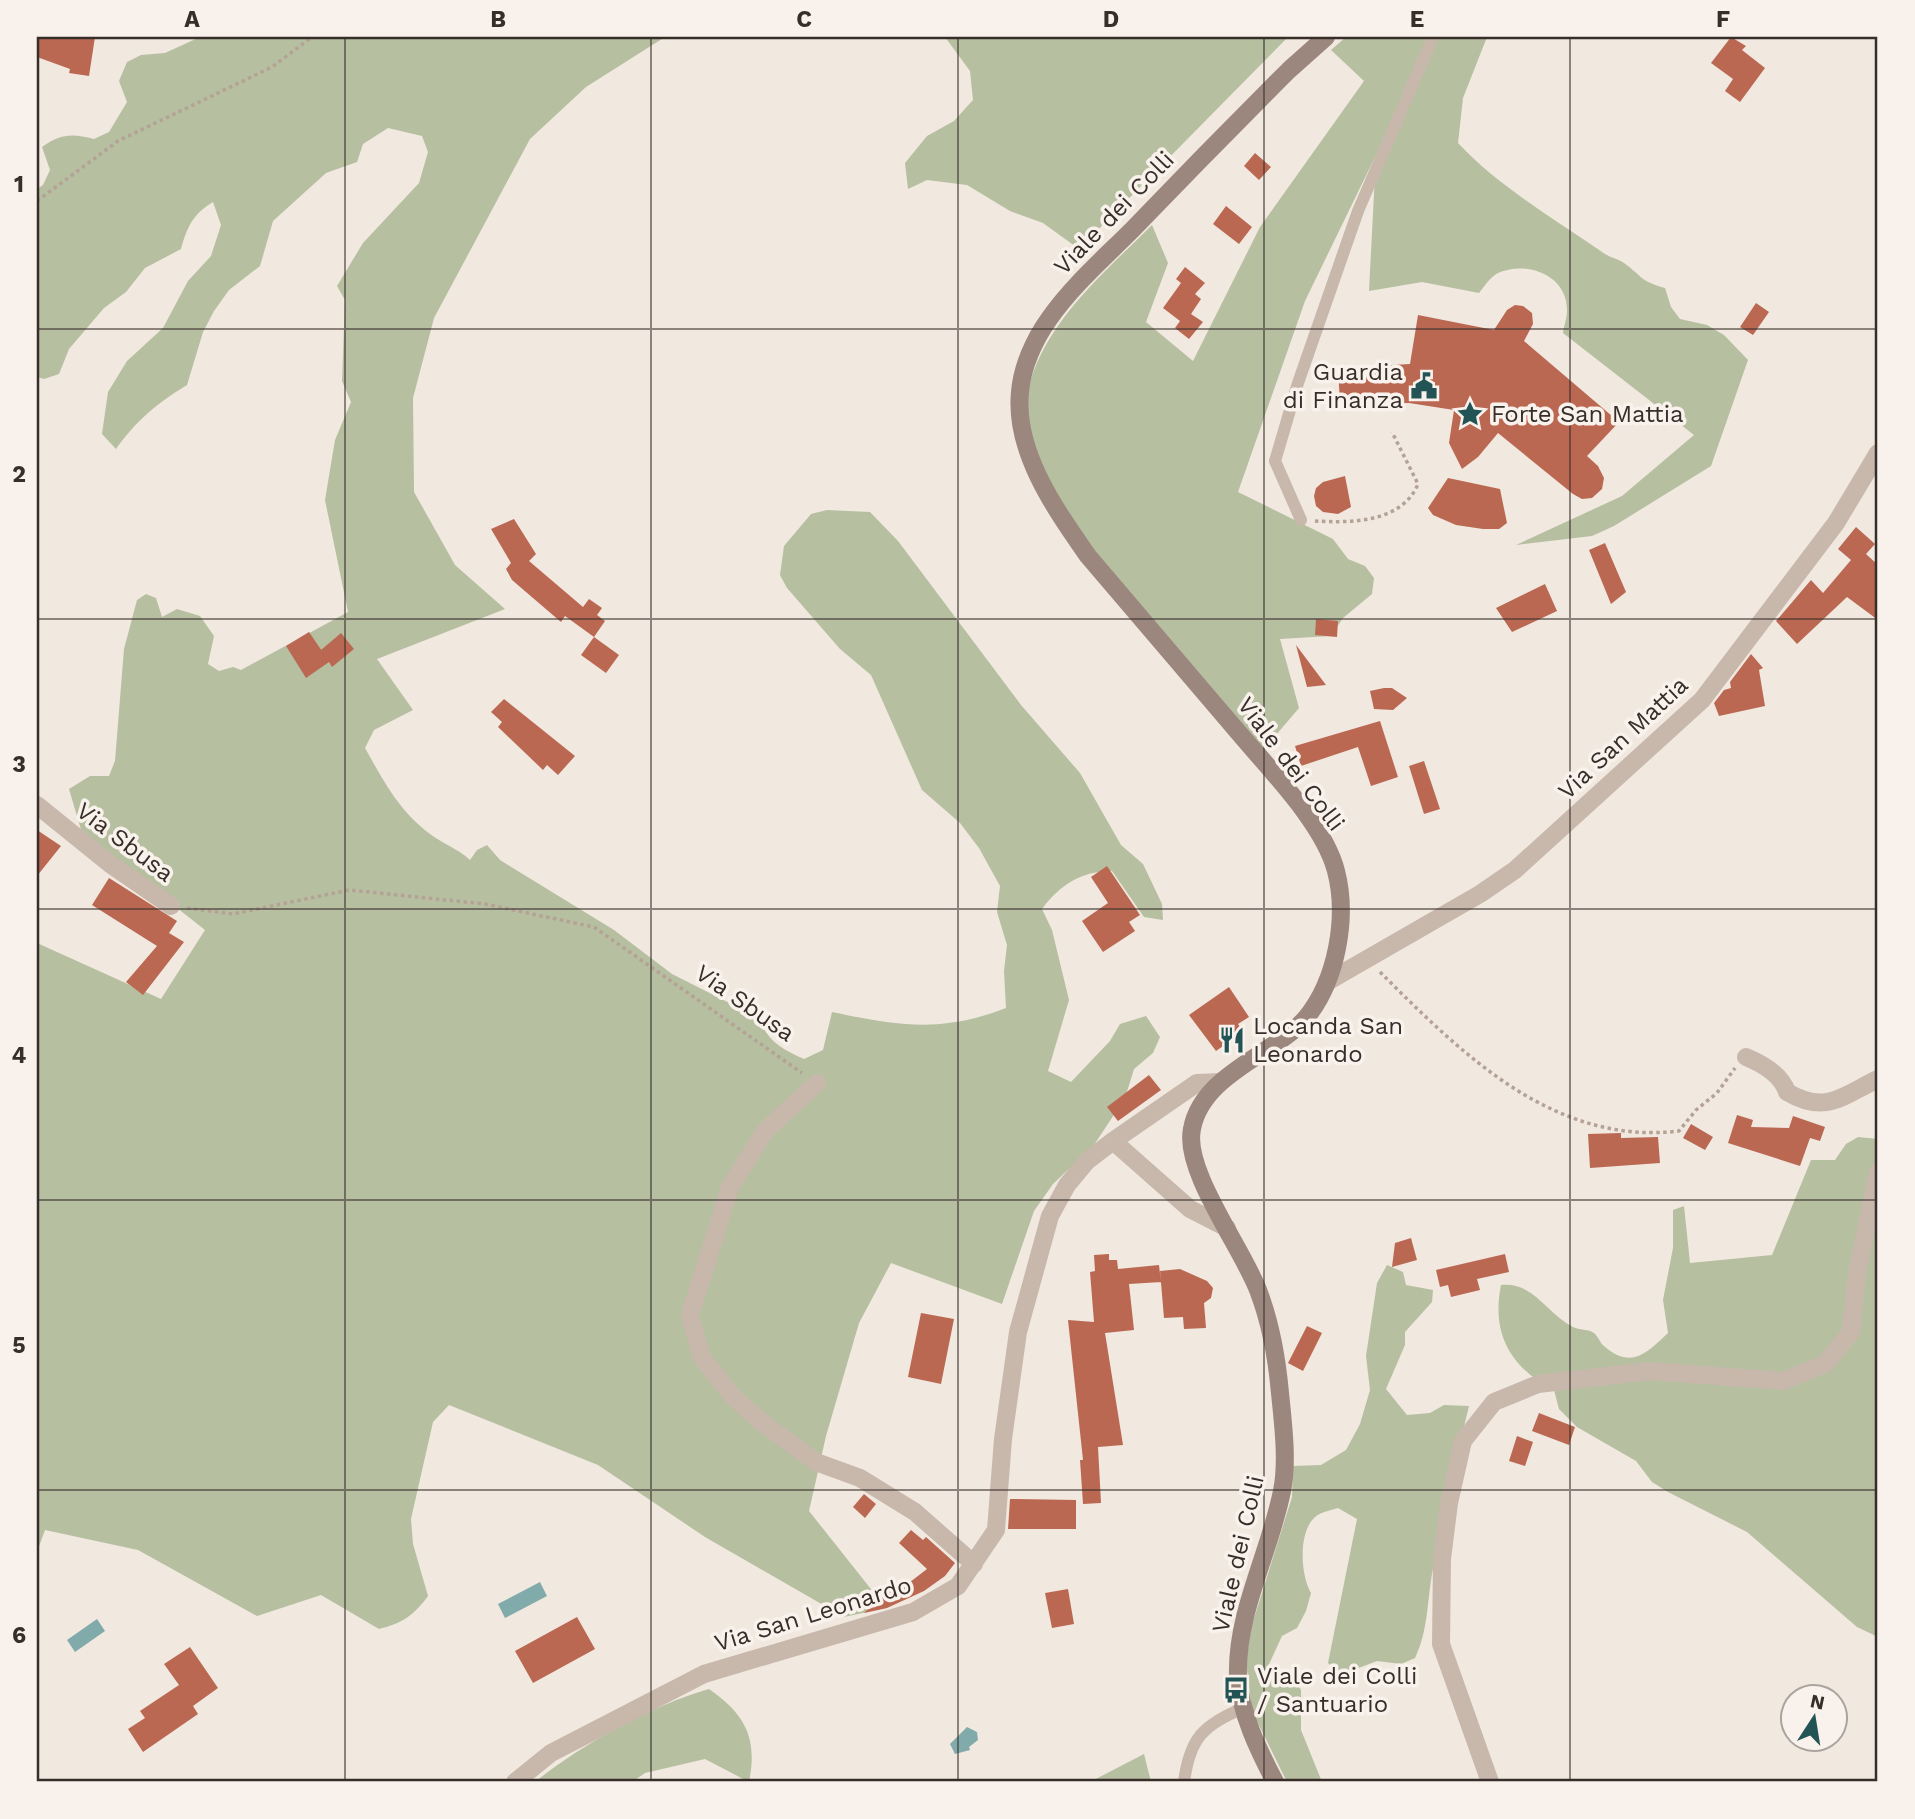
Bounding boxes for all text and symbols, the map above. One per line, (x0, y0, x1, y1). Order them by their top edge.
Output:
text: A (184, 6, 200, 33)
text: B (490, 6, 506, 33)
text: C (796, 6, 812, 33)
text: D (1103, 6, 1119, 33)
text: E (1410, 6, 1424, 33)
text: F (1716, 6, 1730, 33)
street label: Viale dei Colli (1048, 146, 1180, 280)
text: 1 (14, 171, 24, 198)
place label: Guardia di Finanza (1283, 358, 1403, 414)
public building icon: Guardia di Finanza (1409, 371, 1439, 401)
place icon: Forte San Mattia (1455, 399, 1485, 429)
place label: Forte San Mattia (1491, 400, 1684, 428)
text: 2 (12, 461, 26, 488)
street label: Via San Mattia (1552, 671, 1694, 805)
street label: Viale dei Colli (1232, 692, 1350, 836)
text: 3 (12, 751, 26, 778)
street label: Via Sbusa (71, 796, 179, 888)
street label: Via Sbusa (690, 959, 800, 1047)
place label: Locanda San Leonardo (1253, 1012, 1403, 1068)
restaurant icon: Locanda San Leonardo (1217, 1025, 1247, 1055)
text: 4 (12, 1042, 27, 1069)
text: 5 (12, 1332, 26, 1359)
street label: Viale dei Colli (1206, 1473, 1270, 1635)
street label: Via San Leonardo (711, 1571, 915, 1657)
text: 6 (12, 1622, 26, 1649)
place label: Viale dei Colli / Santuario (1257, 1662, 1417, 1718)
bus stop icon: Viale dei Colli / Santuario (1221, 1675, 1251, 1705)
north arrow (1778, 1682, 1848, 1752)
text: N (1808, 1689, 1827, 1715)

